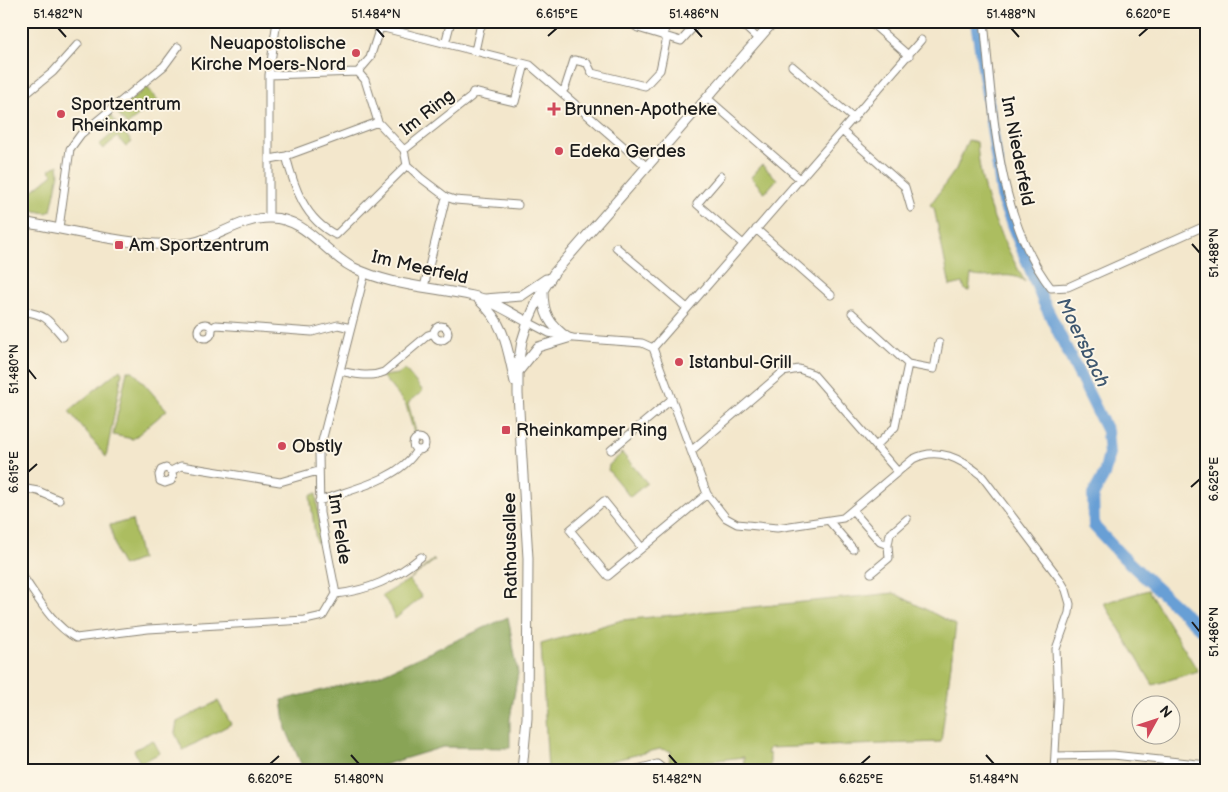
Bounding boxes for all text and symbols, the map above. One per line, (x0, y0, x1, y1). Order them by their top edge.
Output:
text: 51.482°N (33, 7, 83, 22)
text: 51.484°N (351, 7, 401, 22)
text: 6.615°E (536, 7, 578, 22)
text: 51.486°N (669, 7, 719, 22)
text: 51.488°N (986, 7, 1036, 22)
text: 6.620°E (1126, 7, 1170, 22)
place label: Neuapostolische Kirche Moers-Nord (190, 33, 346, 75)
marker: Neuapostolische Kirche Moers-Nord (350, 47, 362, 59)
street label: Im Ring (396, 85, 459, 140)
place label: Sportzentrum Rheinkamp (71, 94, 181, 136)
street label: Im Niederfeld (997, 95, 1038, 208)
place label: Brunnen-Apotheke (564, 99, 718, 120)
marker: Brunnen-Apotheke (548, 103, 560, 115)
marker: Sportzentrum Rheinkamp (55, 108, 67, 120)
place label: Edeka Gerdes (569, 141, 686, 162)
marker: Edeka Gerdes (553, 145, 565, 157)
text: 51.488°N (1207, 228, 1222, 278)
place label: Am Sportzentrum (129, 235, 269, 256)
marker: Am Sportzentrum (113, 239, 125, 251)
street label: Im Meerfeld (370, 246, 470, 289)
water label: Moersbach (1051, 294, 1114, 391)
text: 51.480°N (7, 344, 22, 394)
place label: Istanbul-Grill (689, 352, 792, 373)
marker: Istanbul-Grill (673, 356, 685, 368)
place label: Rheinkamper Ring (516, 420, 667, 441)
marker: Rheinkamper Ring (500, 424, 512, 436)
place label: Obstly (292, 436, 343, 457)
marker: Obstly (276, 440, 288, 452)
text: 6.615°E (7, 451, 22, 493)
text: 6.625°E (1207, 457, 1222, 501)
street label: Im Felde (324, 492, 355, 566)
street label: Rathausallee (499, 492, 522, 600)
text: 51.486°N (1207, 607, 1222, 657)
north arrow (1130, 694, 1180, 744)
text: N (1156, 702, 1175, 721)
text: 6.620°E (248, 772, 292, 787)
text: 51.480°N (334, 772, 384, 787)
text: 51.482°N (652, 772, 702, 787)
text: 6.625°E (839, 772, 883, 787)
text: 51.484°N (969, 772, 1019, 787)

